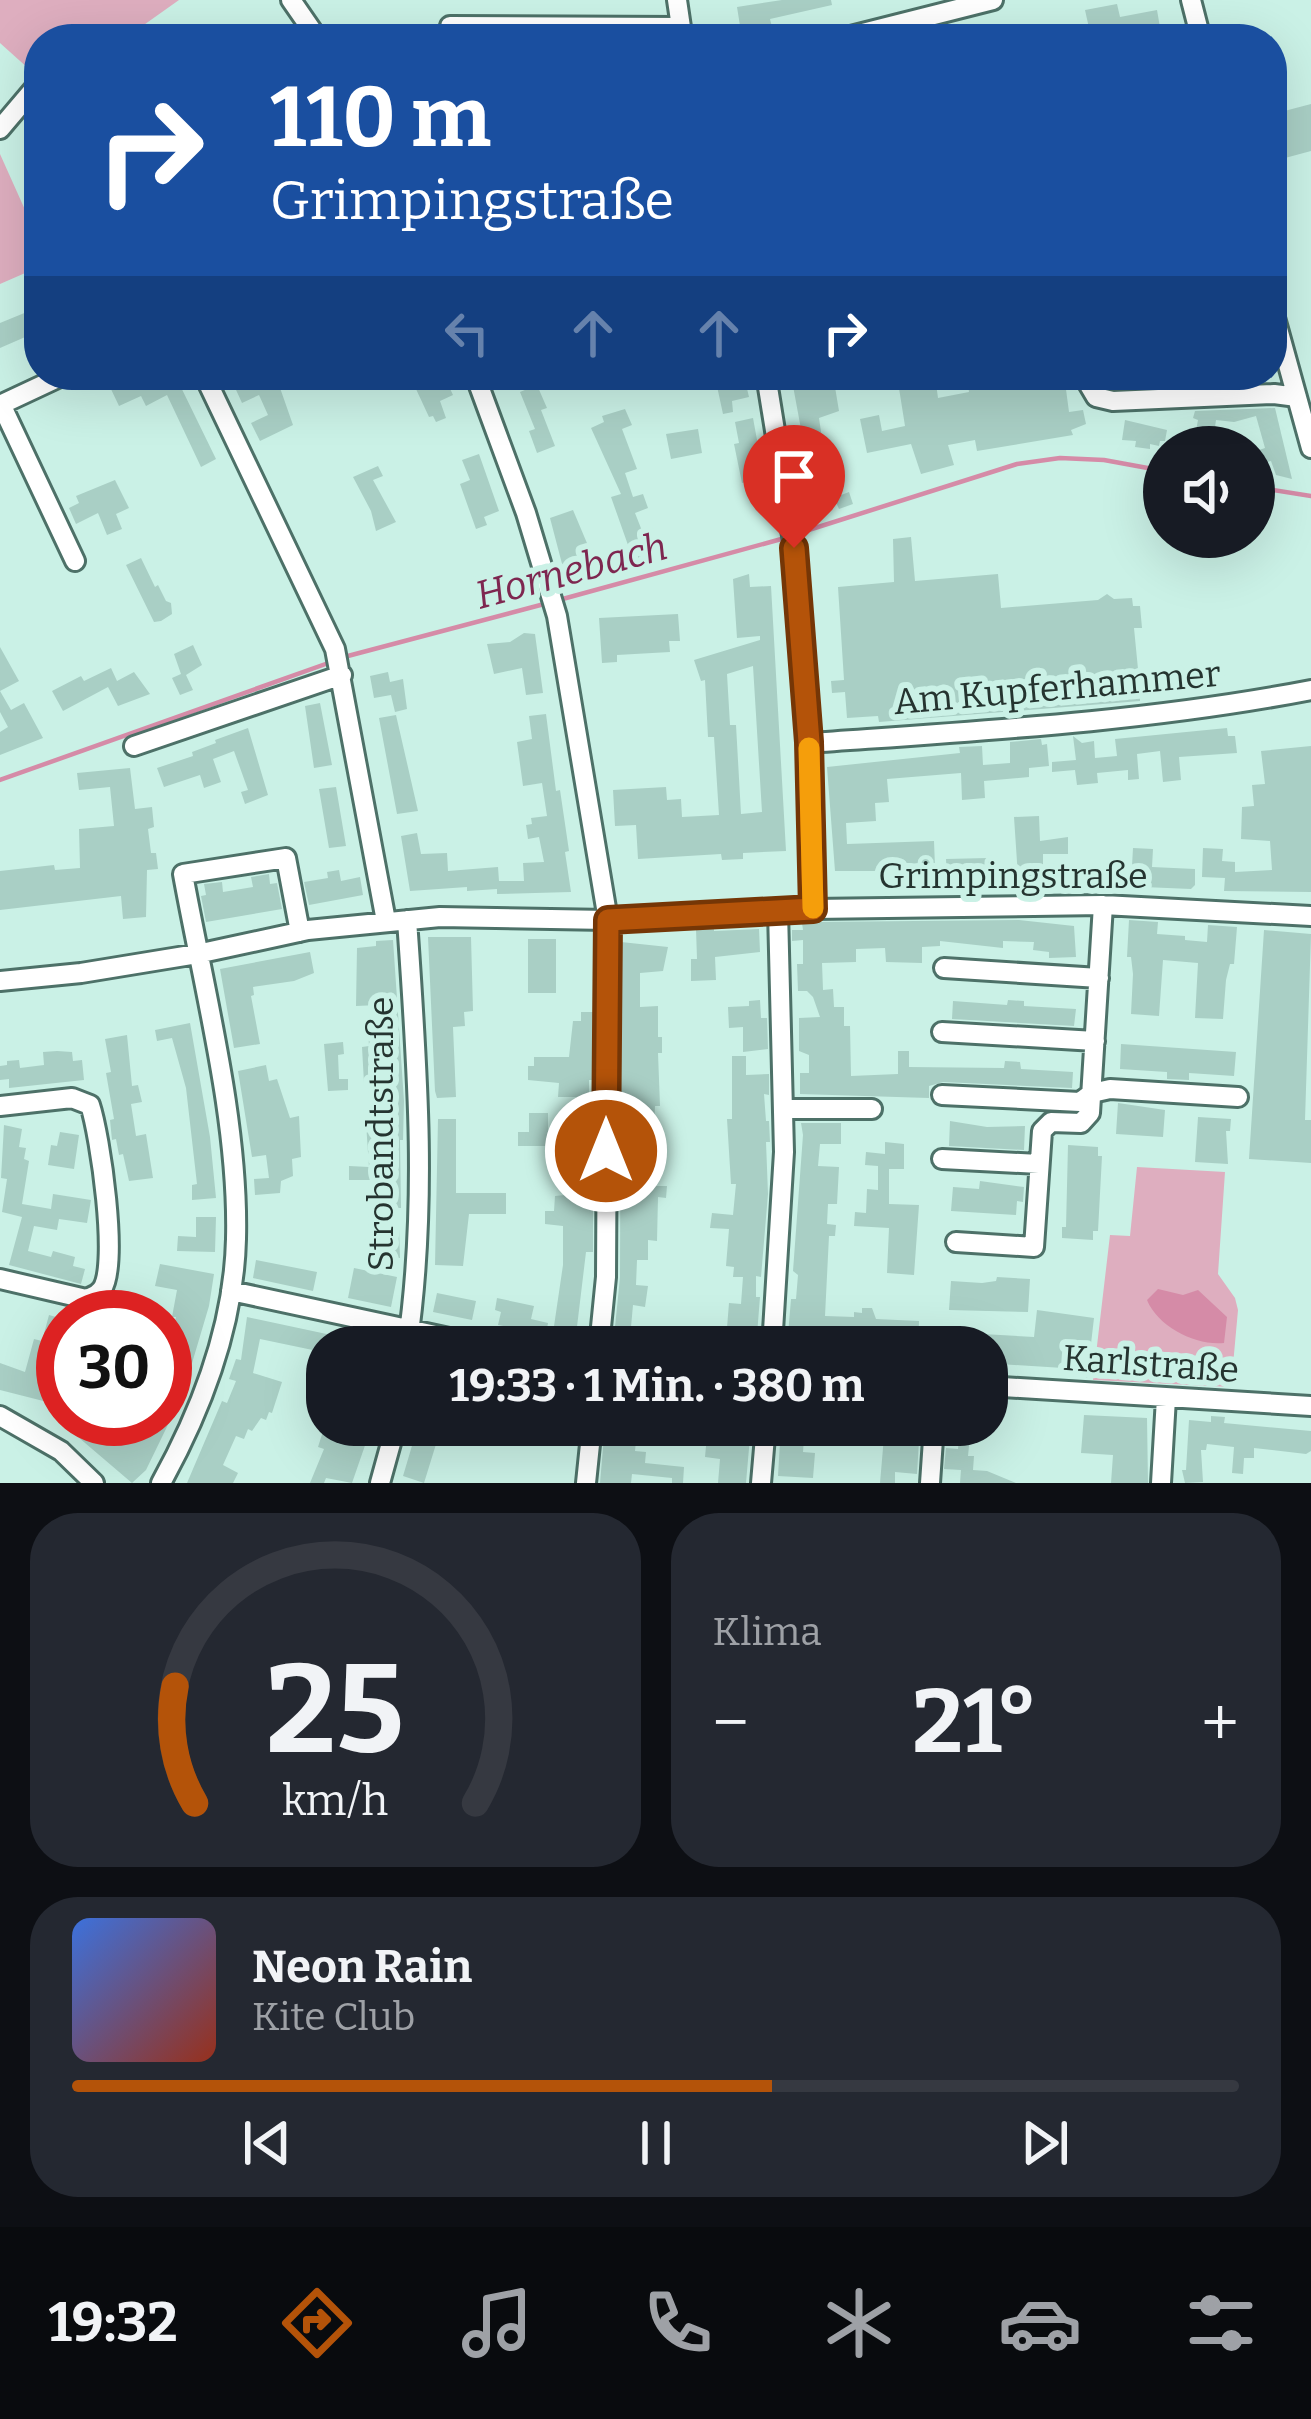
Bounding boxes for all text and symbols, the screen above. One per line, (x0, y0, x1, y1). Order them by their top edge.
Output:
text: 110 m (270, 67, 491, 168)
icon: right (72, 72, 228, 228)
text: Grimpingstraße (270, 169, 674, 233)
icon: left (434, 300, 500, 366)
icon: ahead (560, 300, 626, 366)
icon: ahead (686, 300, 752, 366)
icon: right (812, 300, 878, 366)
pin (743, 425, 845, 548)
map controls (1143, 426, 1275, 558)
button: sound (1143, 426, 1275, 558)
icon: arrive (761, 443, 827, 509)
water label: Hornebach (470, 523, 672, 619)
street label: Am Kupferhammer (892, 652, 1222, 724)
street label: Grimpingstraße (878, 854, 1148, 898)
street label: Strobandtstraße (359, 997, 403, 1271)
position arrow (543, 1088, 669, 1214)
speed limit sign: 30 (36, 1290, 192, 1446)
street label: Karlstraße (1061, 1336, 1241, 1392)
text: 19:33 · 1 Min. · 380 m (450, 1359, 864, 1413)
text: Klima (713, 1609, 822, 1655)
text: 25 (266, 1635, 405, 1785)
text: 21° (912, 1668, 1038, 1776)
text: − (713, 1683, 749, 1762)
text: + (1201, 1683, 1239, 1762)
text: km/h (282, 1775, 388, 1826)
text: Neon Rain (252, 1940, 472, 1994)
text: Kite Club (252, 1994, 415, 2040)
icon: previous (234, 2110, 300, 2176)
icon: pause (623, 2110, 689, 2176)
icon: next (1012, 2110, 1078, 2176)
icon: directions (275, 2281, 359, 2365)
icon: music (455, 2281, 539, 2365)
icon: phone (636, 2281, 720, 2365)
icon: climate (817, 2281, 901, 2365)
icon: car (998, 2281, 1082, 2365)
icon: filters (1179, 2281, 1263, 2365)
text: 19:32 (48, 2291, 178, 2355)

